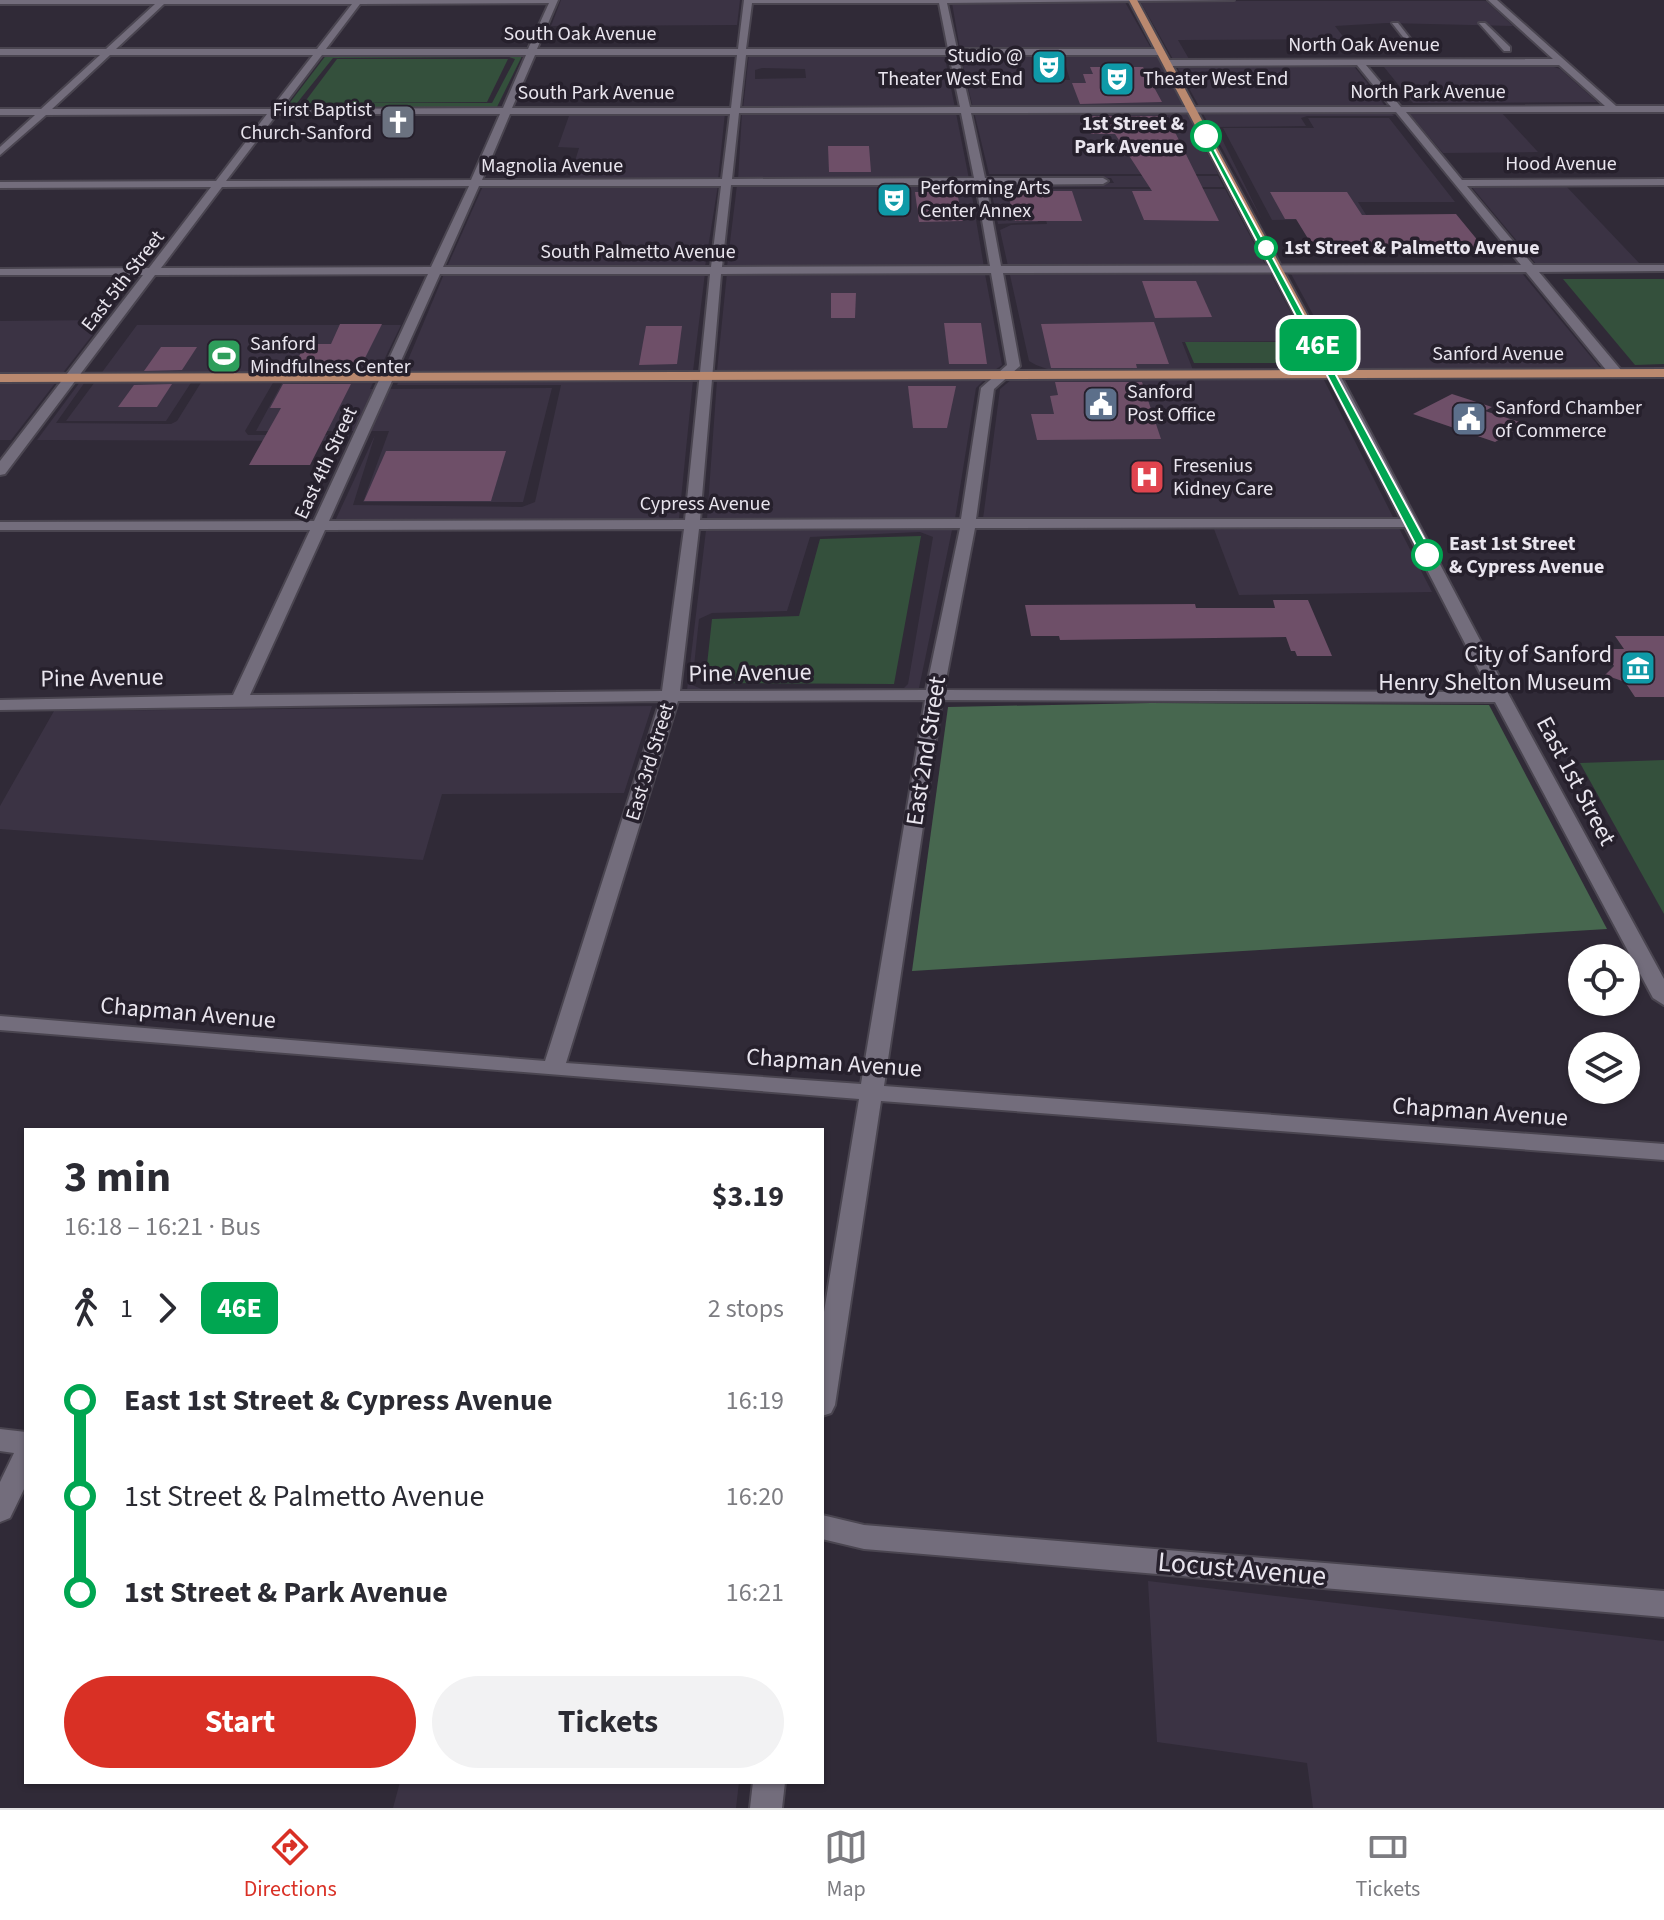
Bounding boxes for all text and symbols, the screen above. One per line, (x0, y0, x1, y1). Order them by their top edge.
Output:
street label: South Oak Avenue (504, 20, 657, 48)
street label: North Oak Avenue (1288, 31, 1440, 59)
place label: Studio @ Theater West End (878, 42, 1023, 93)
theatre icon: Studio @ Theater West End (1030, 48, 1068, 86)
theatre icon: Theater West End (1098, 60, 1136, 98)
place label: Theater West End (1143, 65, 1288, 93)
street label: North Park Avenue (1350, 78, 1506, 106)
street label: South Park Avenue (517, 79, 675, 107)
place label: First Baptist Church-Sanford (240, 96, 372, 147)
church icon: First Baptist Church-Sanford (379, 103, 417, 141)
place label: 1st Street & Park Avenue (1074, 110, 1184, 161)
marker: 1st Street & Park Avenue (1191, 121, 1221, 151)
street label: Hood Avenue (1505, 150, 1617, 178)
street label: Magnolia Avenue (481, 152, 623, 180)
place label: Performing Arts Center Annex (920, 174, 1050, 225)
theatre icon: Performing Arts Center Annex (875, 181, 913, 219)
street label: East 5th Street (75, 224, 171, 337)
place label: 1st Street & Palmetto Avenue (1284, 234, 1540, 262)
marker: 1st Street & Palmetto Avenue (1255, 237, 1277, 259)
street label: South Palmetto Avenue (540, 238, 736, 266)
line badge: 46E (1272, 319, 1364, 371)
text: 46E (1296, 325, 1340, 365)
place label: Sanford Mindfulness Center (250, 330, 411, 381)
sports icon: Sanford Mindfulness Center (205, 337, 243, 375)
street label: Sanford Avenue (1432, 340, 1564, 368)
place label: Sanford Post Office (1127, 378, 1216, 429)
public building icon: Sanford Post Office (1082, 385, 1120, 423)
place label: Sanford Chamber of Commerce (1495, 394, 1642, 445)
public building icon: Sanford Chamber of Commerce (1450, 400, 1488, 438)
street label: East 4th Street (288, 402, 364, 524)
place label: Fresenius Kidney Care (1173, 452, 1273, 503)
hospital icon: Fresenius Kidney Care (1128, 458, 1166, 496)
street label: Cypress Avenue (640, 490, 770, 518)
place label: East 1st Street & Cypress Avenue (1449, 530, 1604, 581)
marker: East 1st Street & Cypress Avenue (1412, 540, 1442, 570)
place label: City of Sanford Henry Shelton Museum (1378, 637, 1612, 700)
museum icon: City of Sanford Henry Shelton Museum (1619, 649, 1657, 687)
street label: Pine Avenue (688, 654, 812, 692)
street label: Pine Avenue (40, 659, 164, 697)
street label: East 2nd Street (897, 674, 955, 828)
street label: East 3rd Street (619, 700, 681, 824)
street label: East 1st Street (1527, 710, 1625, 852)
map controls (1568, 944, 1640, 1104)
button: locate (1568, 944, 1640, 1016)
street label: Chapman Avenue (99, 988, 277, 1038)
button: layers (1568, 1032, 1640, 1104)
street label: Chapman Avenue (745, 1039, 923, 1087)
street label: Chapman Avenue (1391, 1088, 1569, 1136)
text: 3 min (64, 1146, 171, 1209)
text: $3.19 (712, 1175, 784, 1218)
text: 16:18 – 16:21 · Bus (64, 1208, 260, 1245)
icon: walk (64, 1286, 108, 1330)
icon: forward (145, 1286, 189, 1330)
text: 46E (217, 1288, 262, 1328)
text: 1 (120, 1290, 133, 1327)
text: 2 stops (708, 1290, 784, 1327)
text: East 1st Street & Cypress Avenue (124, 1379, 553, 1422)
text: 16:19 (726, 1382, 784, 1419)
text: 1st Street & Palmetto Avenue (124, 1475, 484, 1518)
text: 16:20 (726, 1478, 784, 1515)
street label: Locust Avenue (1156, 1542, 1328, 1596)
text: 1st Street & Park Avenue (124, 1571, 448, 1614)
text: 16:21 (726, 1574, 784, 1611)
button: Start (64, 1676, 416, 1768)
button: Tickets (432, 1676, 784, 1768)
tab: Directions (244, 1825, 337, 1905)
tab: Map (824, 1825, 868, 1905)
tab: Tickets (1355, 1825, 1420, 1905)

